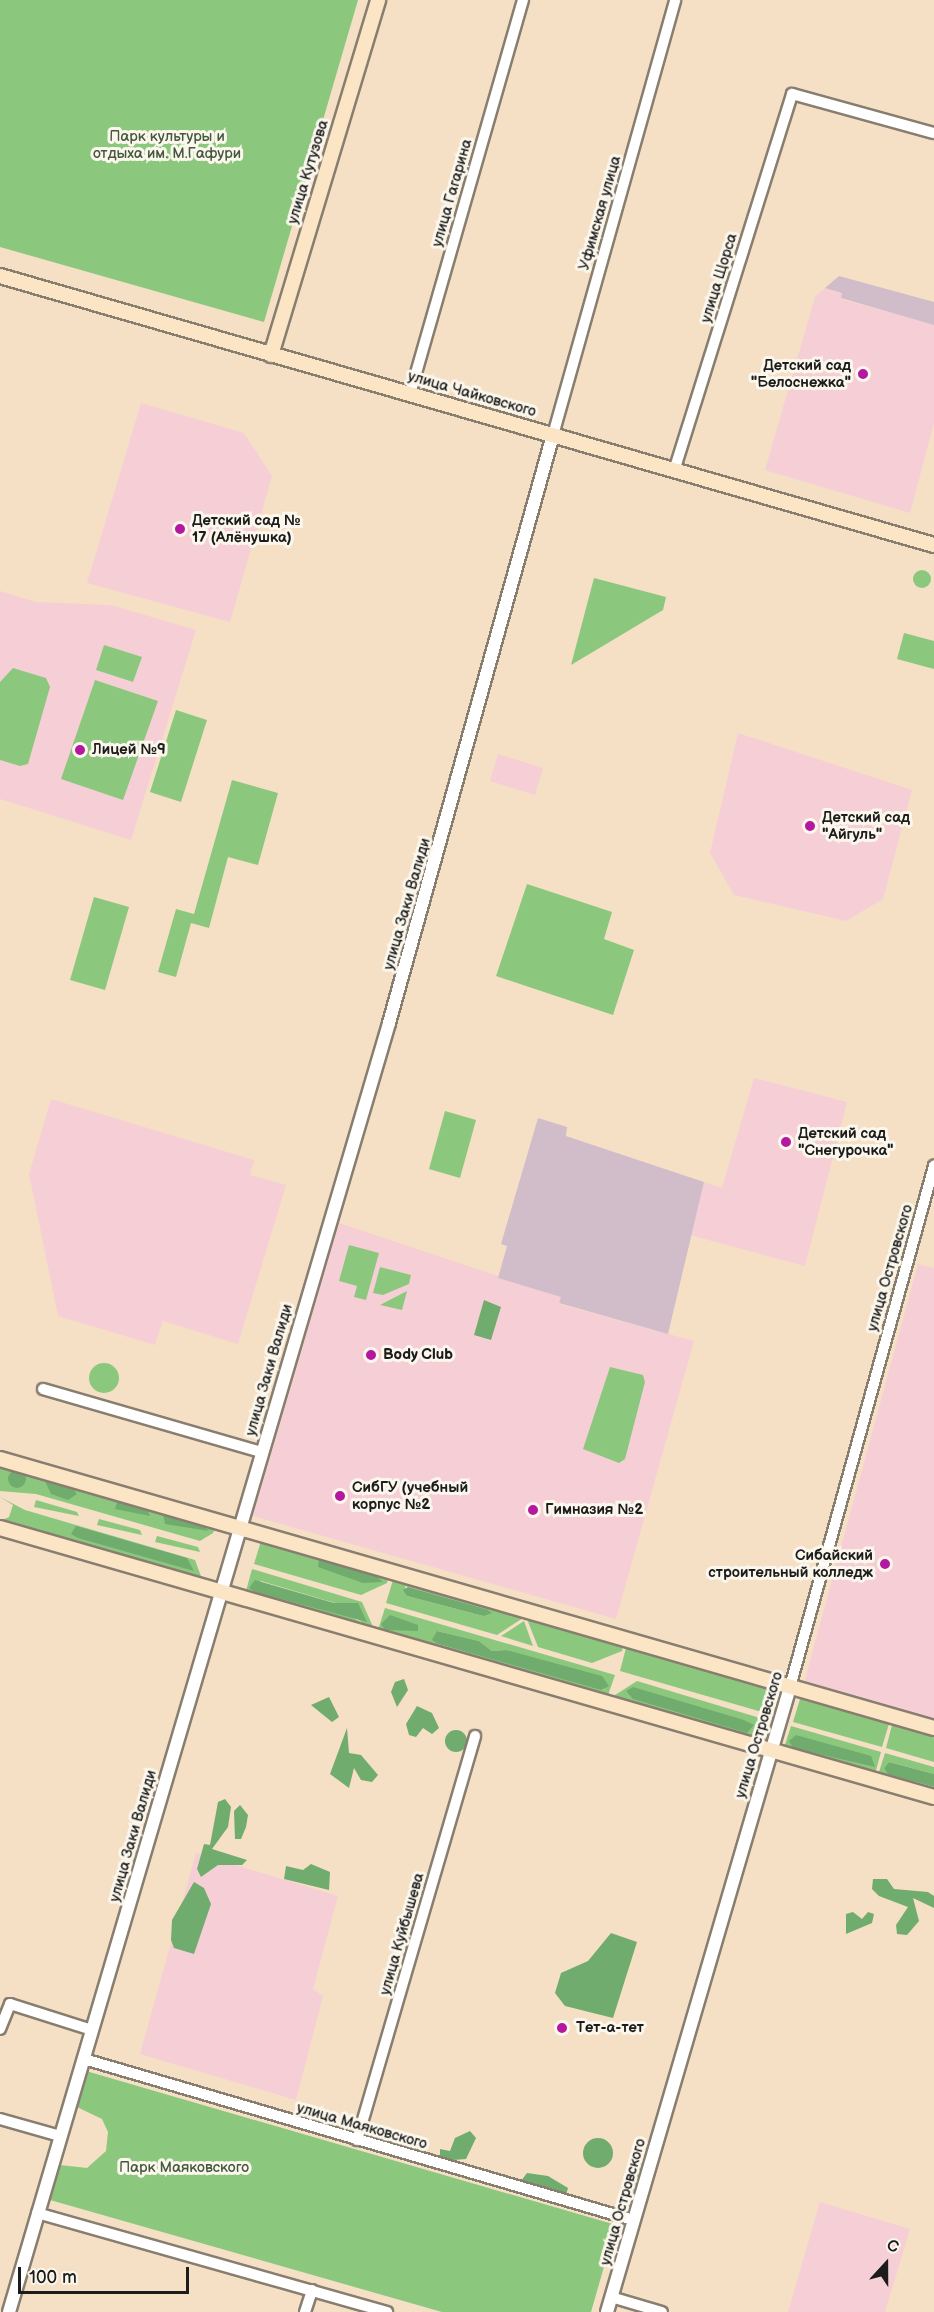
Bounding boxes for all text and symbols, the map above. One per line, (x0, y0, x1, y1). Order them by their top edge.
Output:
street label: улица Кутузова (284, 118, 332, 226)
park label: Парк культуры и отдыха им. М.Гафури (93, 127, 241, 162)
street label: улица Гагарина (428, 137, 476, 249)
street label: Уфимская улица (575, 154, 625, 272)
street label: улица Щорса (697, 231, 741, 325)
place label: Детский сад "Белоснежка" (751, 356, 851, 391)
street label: улица Чайковского (406, 367, 538, 421)
marker: Детский сад "Белоснежка" (856, 367, 870, 381)
place label: Детский сад № 17 (Алёнушка) (192, 511, 301, 546)
marker: Детский сад № 17 (Алёнушка) (173, 522, 187, 536)
place label: Лицей №9 (92, 741, 166, 759)
marker: Лицей №9 (73, 743, 87, 757)
place label: Детский сад "Айгуль" (822, 808, 910, 843)
marker: Детский сад "Айгуль" (803, 819, 817, 833)
street label: улица Заки Валиди (380, 836, 434, 972)
place label: Детский сад "Снегурочка" (798, 1124, 894, 1159)
marker: Детский сад "Снегурочка" (779, 1135, 793, 1149)
street label: улица Островского (863, 1203, 917, 1333)
street label: улица Заки Валиди (242, 1302, 296, 1438)
place label: Body Club (383, 1346, 453, 1364)
marker: Body Club (364, 1348, 378, 1362)
place label: СибГУ (учебный корпус №2 (352, 1478, 468, 1513)
marker: СибГУ (учебный корпус №2 (333, 1489, 347, 1503)
place label: Гимназия №2 (545, 1501, 643, 1519)
marker: Гимназия №2 (526, 1503, 540, 1517)
place label: Сибайский строительный колледж (708, 1546, 873, 1581)
marker: Сибайский строительный колледж (878, 1557, 892, 1571)
street label: улица Островского (731, 1670, 787, 1800)
street label: улица Заки Валиди (106, 1768, 160, 1904)
street label: улица Куйбышева (376, 1871, 428, 1997)
marker: Тет-а-тет (553, 2019, 571, 2037)
place label: Тет-а-тет (576, 2019, 644, 2037)
street label: улица Маяковского (295, 2099, 429, 2153)
street label: улица Островского (596, 2137, 650, 2267)
park label: Парк Маяковского (119, 2159, 249, 2177)
north arrow (856, 2234, 916, 2294)
text: С (884, 2236, 901, 2258)
scale bar (21, 2255, 192, 2293)
text: 100 m (29, 2267, 77, 2288)

